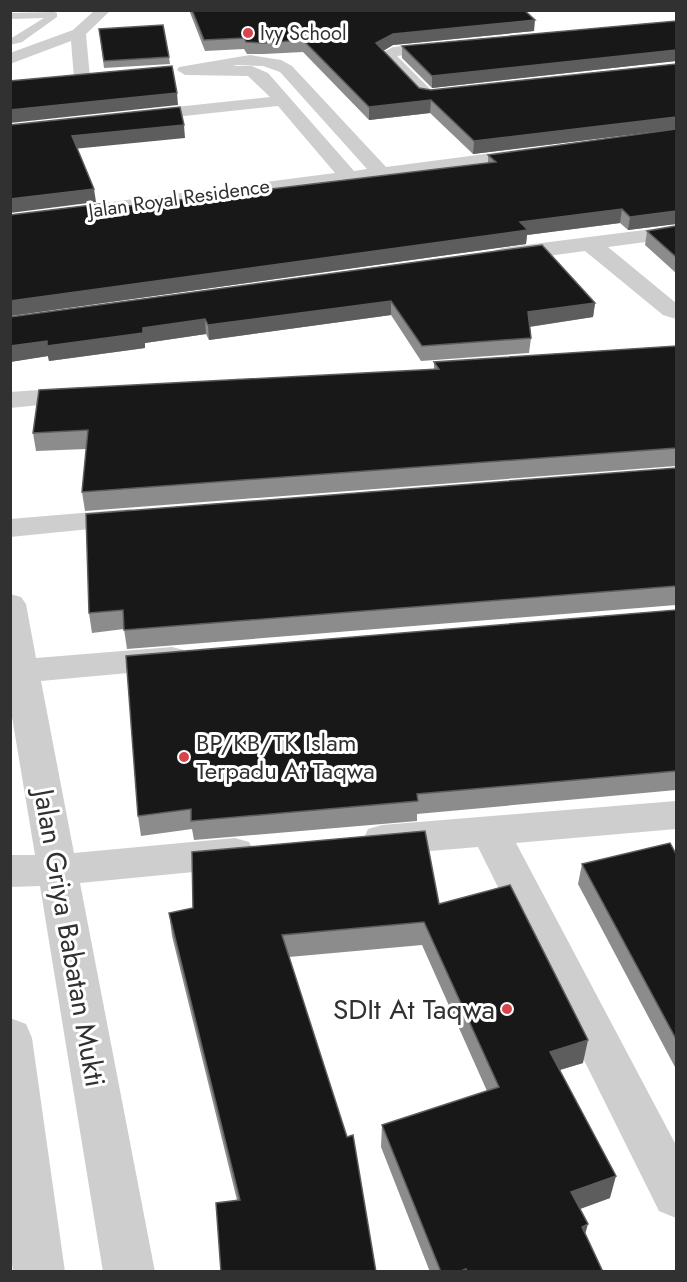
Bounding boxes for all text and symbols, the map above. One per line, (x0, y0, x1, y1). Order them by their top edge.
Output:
place label: Ivy School (260, 19, 347, 48)
marker: Ivy School (241, 26, 255, 40)
street label: Jalan Royal Residence (84, 171, 272, 226)
place label: BP/KB/TK Islam Terpadu At Taqwa (196, 725, 375, 788)
marker: BP/KB/TK Islam Terpadu At Taqwa (177, 750, 191, 764)
street label: Jalan Griya Babatan Mukti (22, 782, 116, 1090)
place label: SDIt At Taqwa (333, 989, 495, 1030)
marker: SDIt At Taqwa (500, 1002, 514, 1016)

